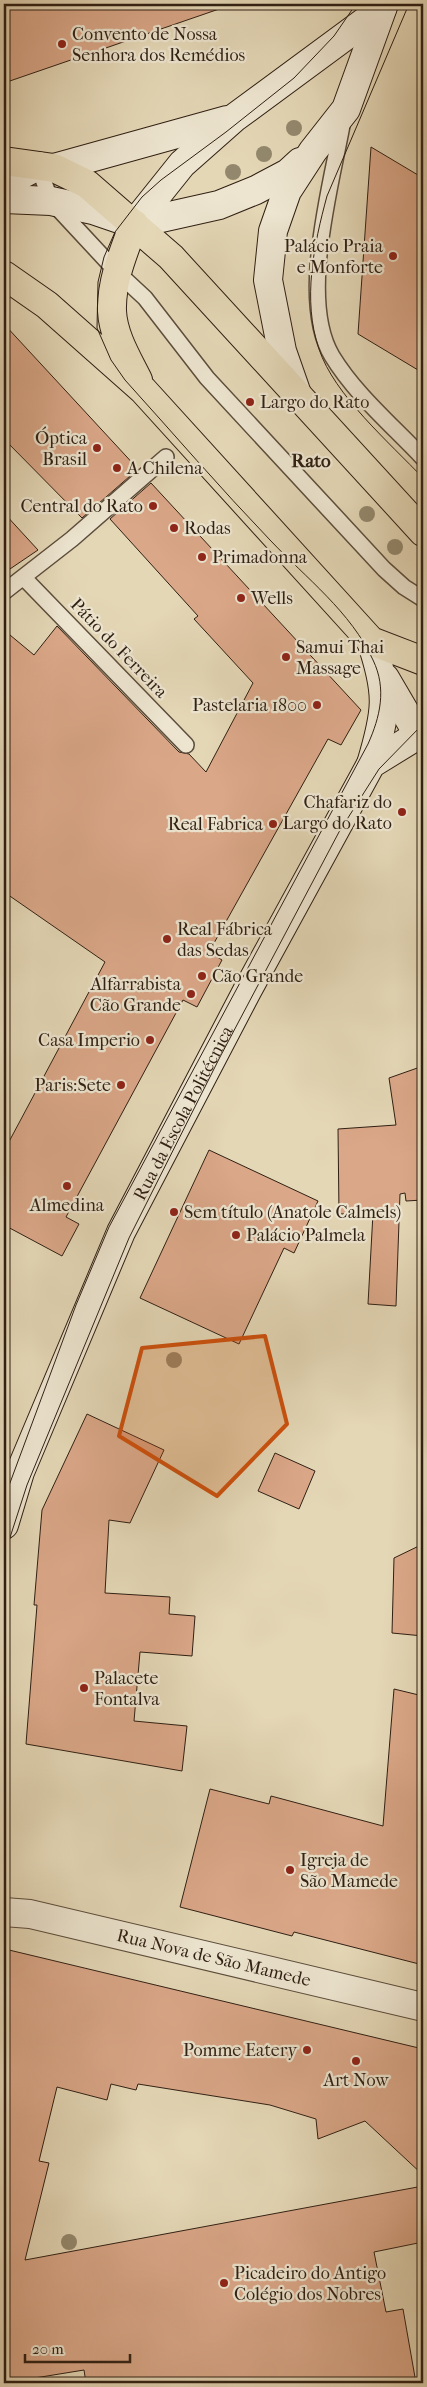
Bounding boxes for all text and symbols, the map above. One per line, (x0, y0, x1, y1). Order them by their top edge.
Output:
place label: Convento de Nossa Senhora dos Remédios (72, 24, 246, 66)
marker: Convento de Nossa Senhora dos Remédios (56, 38, 68, 50)
place label: Palácio Praia e Monforte (284, 236, 384, 278)
marker: Palácio Praia e Monforte (387, 250, 399, 262)
place label: Largo do Rato (260, 392, 369, 413)
marker: Largo do Rato (244, 396, 256, 408)
place label: Óptica Brasil (35, 426, 88, 470)
marker: Óptica Brasil (91, 442, 103, 454)
district label: Rato (291, 450, 331, 472)
place label: A Chilena (126, 458, 203, 479)
marker: A Chilena (111, 462, 123, 474)
place label: Central do Rato (20, 496, 143, 517)
marker: Central do Rato (147, 500, 159, 512)
place label: Rodas (184, 518, 231, 539)
marker: Rodas (168, 522, 180, 534)
place label: Primadonna (212, 547, 308, 568)
marker: Primadonna (196, 551, 208, 563)
place label: Wells (250, 588, 293, 609)
marker: Wells (235, 592, 247, 604)
street label: Pátio do Ferreira (66, 594, 172, 703)
place label: Samui Thai Massage (296, 637, 385, 679)
marker: Samui Thai Massage (280, 651, 292, 663)
place label: Pastelaria 1800 (192, 695, 307, 716)
marker: Pastelaria 1800 (311, 699, 323, 711)
place label: Chafariz do Largo do Rato (283, 792, 392, 834)
marker: Chafariz do Largo do Rato (396, 806, 408, 818)
place label: Real Fabrica (168, 814, 264, 835)
marker: Real Fabrica (267, 818, 279, 830)
place label: Real Fábrica das Sedas (177, 919, 273, 961)
marker: Real Fábrica das Sedas (161, 933, 173, 945)
place label: Cão Grande (212, 966, 303, 987)
marker: Cão Grande (196, 970, 208, 982)
place label: Alfarrabista Cão Grande (89, 974, 182, 1016)
marker: Alfarrabista Cão Grande (185, 988, 197, 1000)
street label: Rua da Escola Politécnica (129, 1022, 238, 1204)
place label: Casa Imperio (38, 1030, 140, 1051)
marker: Casa Imperio (144, 1034, 156, 1046)
place label: Paris:Sete (34, 1075, 111, 1096)
marker: Paris:Sete (115, 1079, 127, 1091)
marker: Almedina (61, 1180, 73, 1192)
place label: Almedina (29, 1195, 105, 1216)
place label: Sem título (Anatole Calmels) (184, 1202, 401, 1223)
marker: Sem título (Anatole Calmels) (168, 1206, 180, 1218)
place label: Palácio Palmela (246, 1225, 366, 1246)
marker: Palácio Palmela (230, 1229, 242, 1241)
place label: Palacete Fontalva (94, 1668, 160, 1710)
marker: Palacete Fontalva (78, 1682, 90, 1694)
place label: Igreja de São Mamede (300, 1850, 398, 1892)
marker: Igreja de São Mamede (284, 1864, 296, 1876)
street label: Rua Nova de São Mamede (115, 1925, 313, 1991)
place label: Pomme Eatery (183, 2040, 298, 2061)
marker: Pomme Eatery (301, 2044, 313, 2056)
marker: Art Now (350, 2055, 362, 2067)
place label: Art Now (322, 2070, 389, 2091)
place label: Picadeiro do Antigo Colégio dos Nobres (234, 2263, 386, 2305)
marker: Picadeiro do Antigo Colégio dos Nobres (218, 2277, 230, 2289)
scale bar (25, 2332, 130, 2364)
text: 20 m (32, 2340, 64, 2358)

